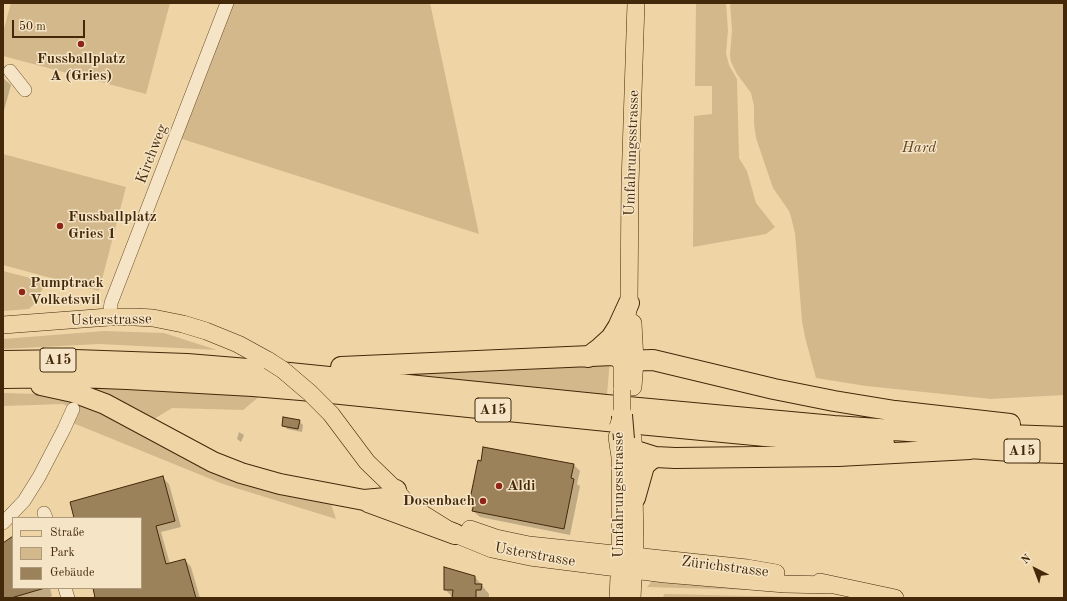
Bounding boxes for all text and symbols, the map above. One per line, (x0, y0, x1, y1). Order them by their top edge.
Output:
scale bar (14, 12, 87, 38)
text: 50 m (19, 21, 46, 33)
marker: Fussballplatz A (Gries) (76, 39, 86, 49)
place label: Fussballplatz A (Gries) (37, 50, 125, 85)
street label: Umfahrungsstrasse (621, 90, 643, 216)
street label: Kirchweg (132, 122, 172, 186)
park label: Hard (902, 139, 936, 157)
place label: Fussballplatz Gries 1 (68, 208, 157, 243)
marker: Fussballplatz Gries 1 (55, 221, 65, 231)
place label: Pumptrack Volketswil (30, 274, 104, 309)
marker: Pumptrack Volketswil (17, 287, 27, 297)
street label: Usterstrasse (70, 310, 152, 330)
road number: A15 (40, 348, 76, 372)
road number: A15 (475, 398, 511, 422)
street label: Umfahrungsstrasse (610, 432, 628, 558)
road number: A15 (1004, 439, 1040, 463)
place label: Aldi (507, 477, 535, 495)
marker: Aldi (494, 481, 504, 491)
place label: Dosenbach (403, 492, 475, 510)
marker: Dosenbach (478, 496, 488, 506)
legend (12, 517, 142, 589)
text: Straße (50, 527, 84, 539)
street label: Usterstrasse (493, 539, 577, 571)
text: Park (50, 547, 75, 559)
north arrow (1015, 549, 1055, 589)
street label: Zürichstrasse (680, 553, 770, 581)
text: N (1020, 553, 1033, 567)
text: Gebäude (50, 567, 94, 579)

